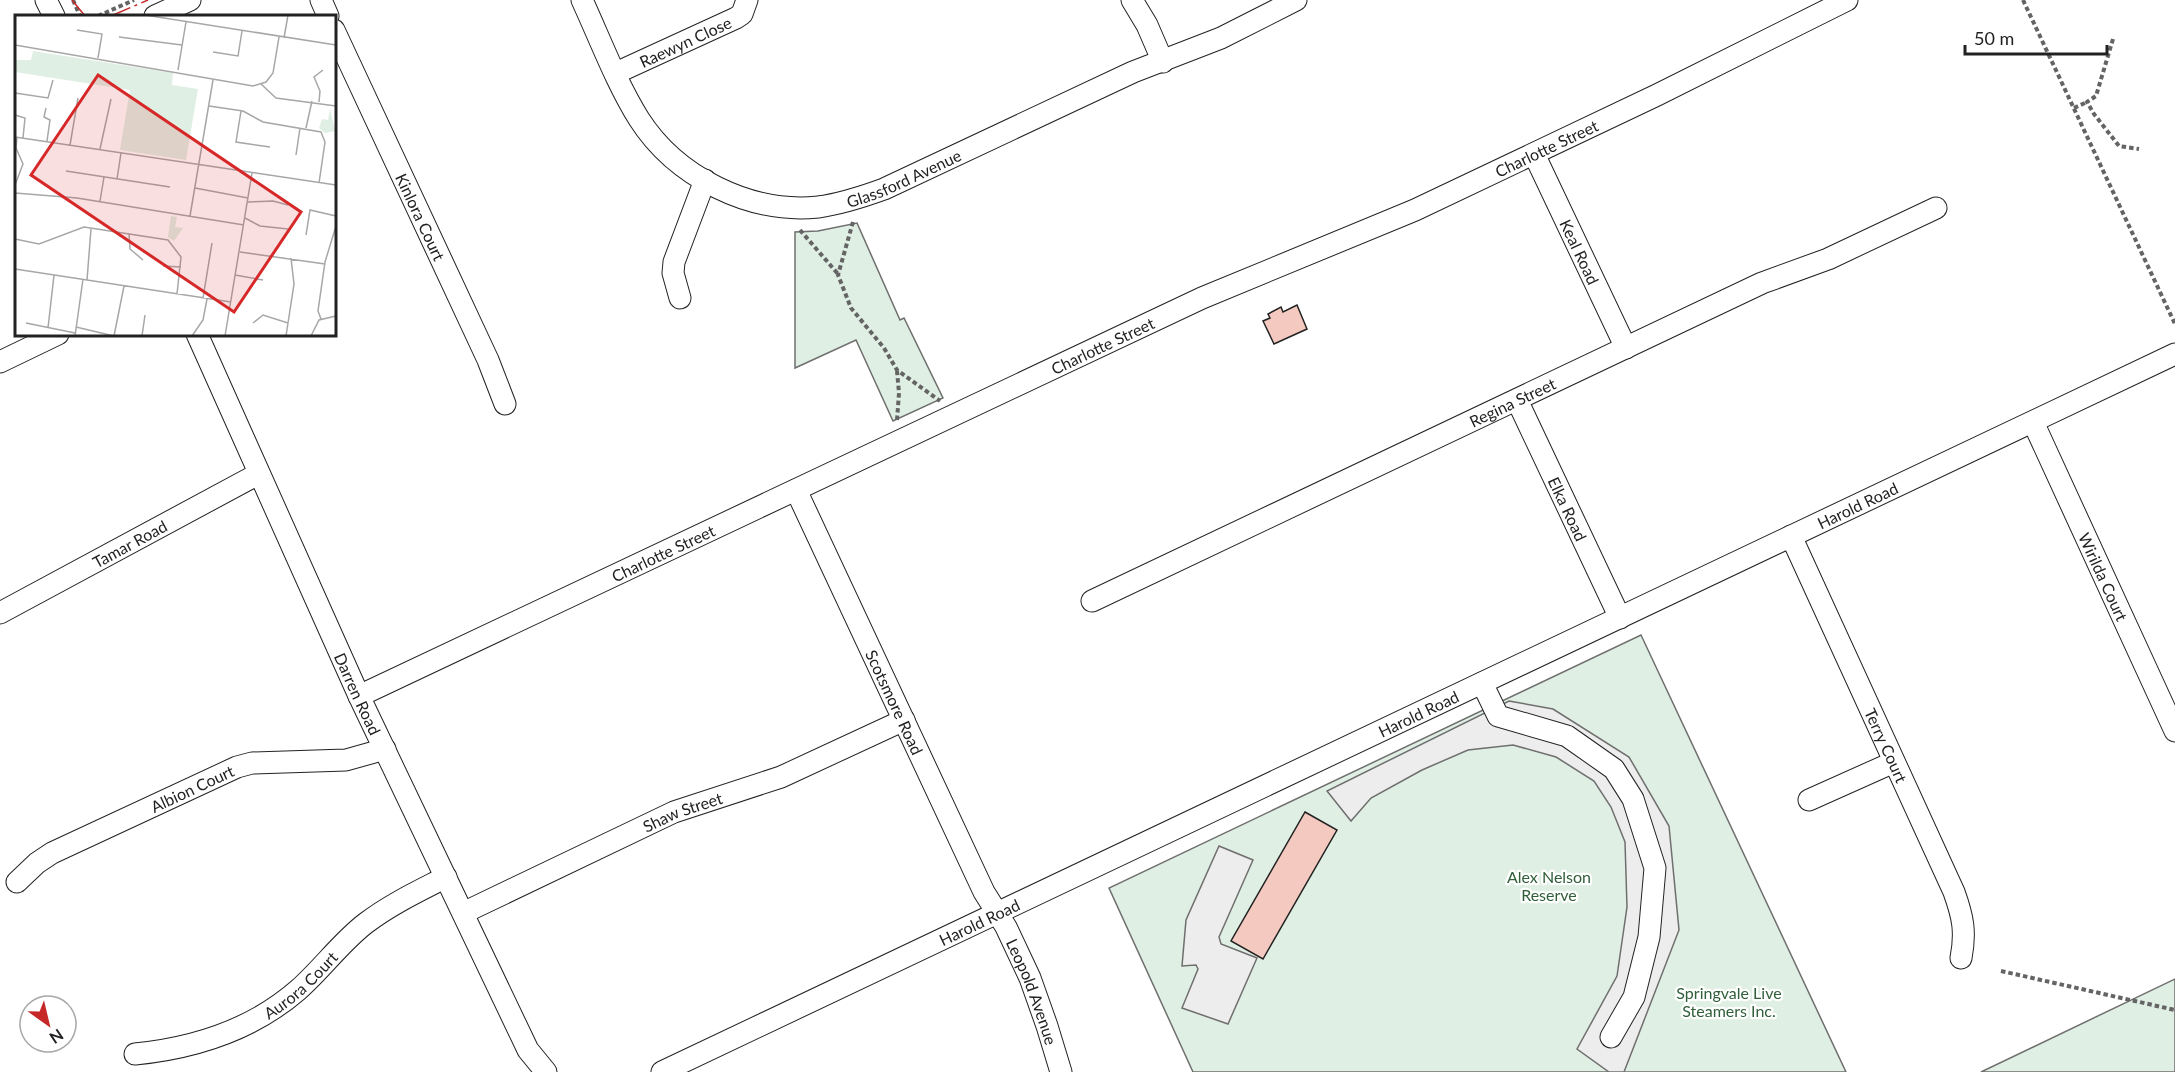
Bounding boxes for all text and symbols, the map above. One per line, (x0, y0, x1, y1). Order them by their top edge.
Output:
street label: Raewyn Close (636, 12, 734, 71)
inset map (15, 15, 336, 336)
scale bar (1965, 18, 2108, 56)
text: 50 m (1974, 27, 2014, 49)
street label: Charlotte Street (1492, 115, 1601, 180)
street label: Glassford Avenue (844, 145, 964, 210)
street label: Kinlora Court (393, 170, 450, 264)
street label: Keal Road (1557, 216, 1604, 287)
street label: Charlotte Street (1048, 313, 1157, 378)
street label: Regina Street (1466, 373, 1559, 430)
street label: Elka Road (1545, 473, 1592, 544)
street label: Harold Road (1814, 478, 1901, 532)
street label: Tamar Road (89, 516, 170, 571)
street label: Charlotte Street (608, 520, 718, 585)
street label: Wirilda Court (2076, 529, 2133, 624)
street label: Scotsmore Road (862, 646, 928, 757)
street label: Darren Road (331, 649, 385, 738)
street label: Harold Road (1375, 686, 1461, 740)
street label: Terry Court (1862, 705, 1912, 786)
street label: Albion Court (147, 760, 237, 815)
street label: Shaw Street (639, 787, 725, 835)
park label: Alex Nelson Reserve (1507, 867, 1591, 904)
street label: Harold Road (936, 894, 1022, 949)
street label: Leopold Avenue (1003, 935, 1062, 1047)
street label: Aurora Court (260, 947, 341, 1022)
park label: Springvale Live Steamers Inc. (1676, 983, 1782, 1020)
north arrow (18, 994, 78, 1054)
text: N (46, 1026, 67, 1048)

